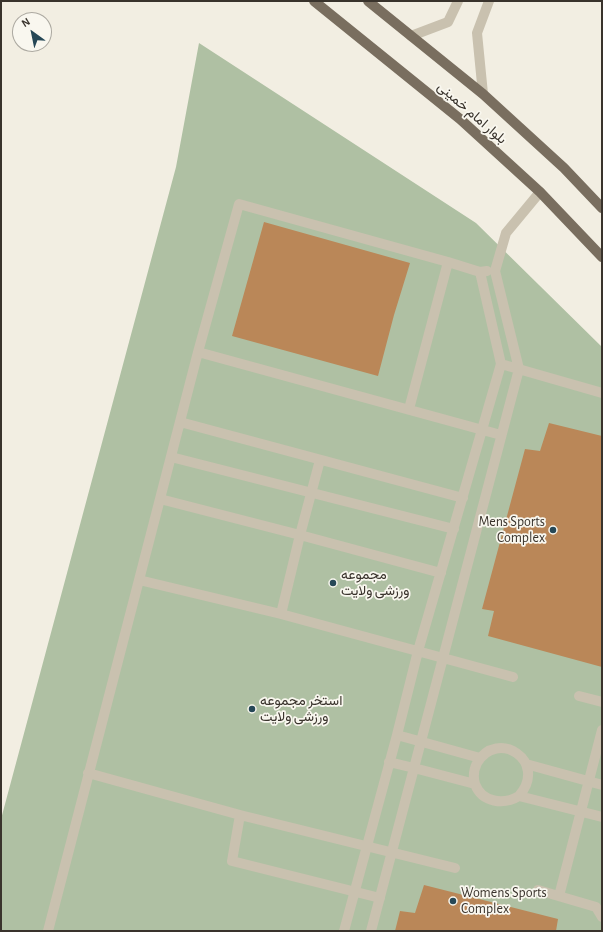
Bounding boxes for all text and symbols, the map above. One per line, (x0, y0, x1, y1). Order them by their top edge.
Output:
north arrow (12, 12, 52, 52)
text: N (20, 16, 32, 29)
street label: بلوار امام خمینی (434, 78, 510, 148)
place label: Mens Sports Complex (478, 514, 545, 546)
marker: Mens Sports Complex (548, 525, 558, 535)
place label: مجموعه ورزشی ولایت (341, 567, 409, 600)
marker: مجموعه ورزشی ولایت (328, 578, 338, 588)
place label: استخر مجموعه ورزشی ولایت (260, 693, 342, 726)
marker: استخر مجموعه ورزشی ولایت (247, 704, 257, 714)
place label: Womens Sports Complex (461, 885, 547, 918)
marker: Womens Sports Complex (448, 896, 458, 906)

